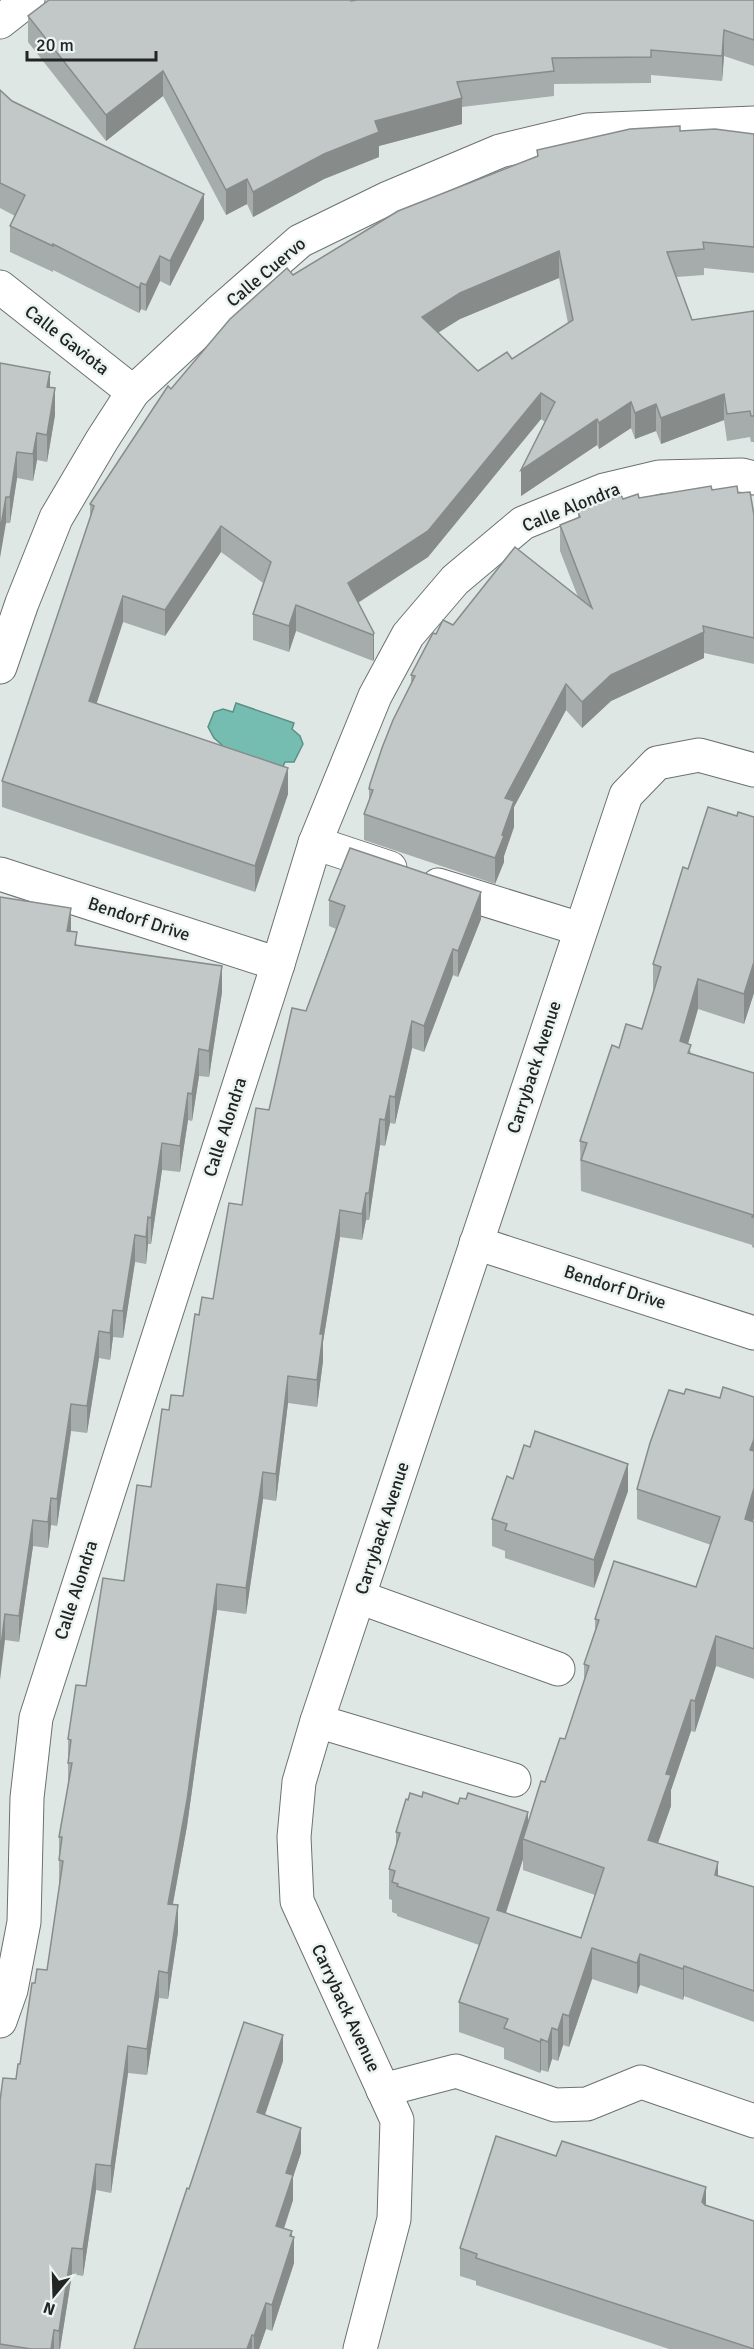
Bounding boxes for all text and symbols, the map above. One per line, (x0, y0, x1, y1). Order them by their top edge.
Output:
scale bar (27, 24, 156, 62)
text: 20 m (36, 34, 74, 56)
street label: Calle Cuervo (222, 232, 310, 312)
street label: Calle Gaviota (20, 300, 114, 380)
street label: Calle Alondra (519, 477, 623, 537)
street label: Bendorf Drive (85, 892, 193, 946)
street label: Carryback Avenue (502, 998, 566, 1136)
street label: Calle Alondra (199, 1074, 251, 1180)
street label: Bendorf Drive (561, 1260, 669, 1314)
street label: Carryback Avenue (350, 1459, 414, 1597)
street label: Calle Alondra (50, 1537, 102, 1643)
street label: Carryback Avenue (307, 1941, 385, 2075)
north arrow (24, 2265, 84, 2325)
text: N (41, 2297, 58, 2320)

